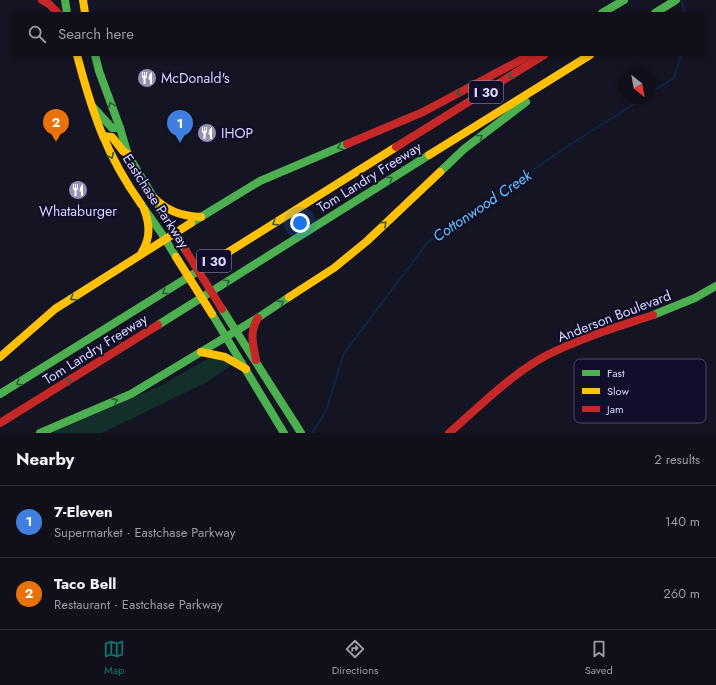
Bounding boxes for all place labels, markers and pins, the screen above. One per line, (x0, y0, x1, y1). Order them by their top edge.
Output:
restaurant icon: McDonald's (136, 67, 158, 89)
place label: McDonald's (161, 68, 230, 88)
pin: 2 (43, 109, 69, 142)
pin: 1 (167, 110, 193, 143)
restaurant icon: IHOP (196, 122, 218, 144)
place label: IHOP (221, 123, 253, 143)
restaurant icon: Whataburger (67, 179, 89, 201)
place label: Whataburger (39, 201, 117, 221)

